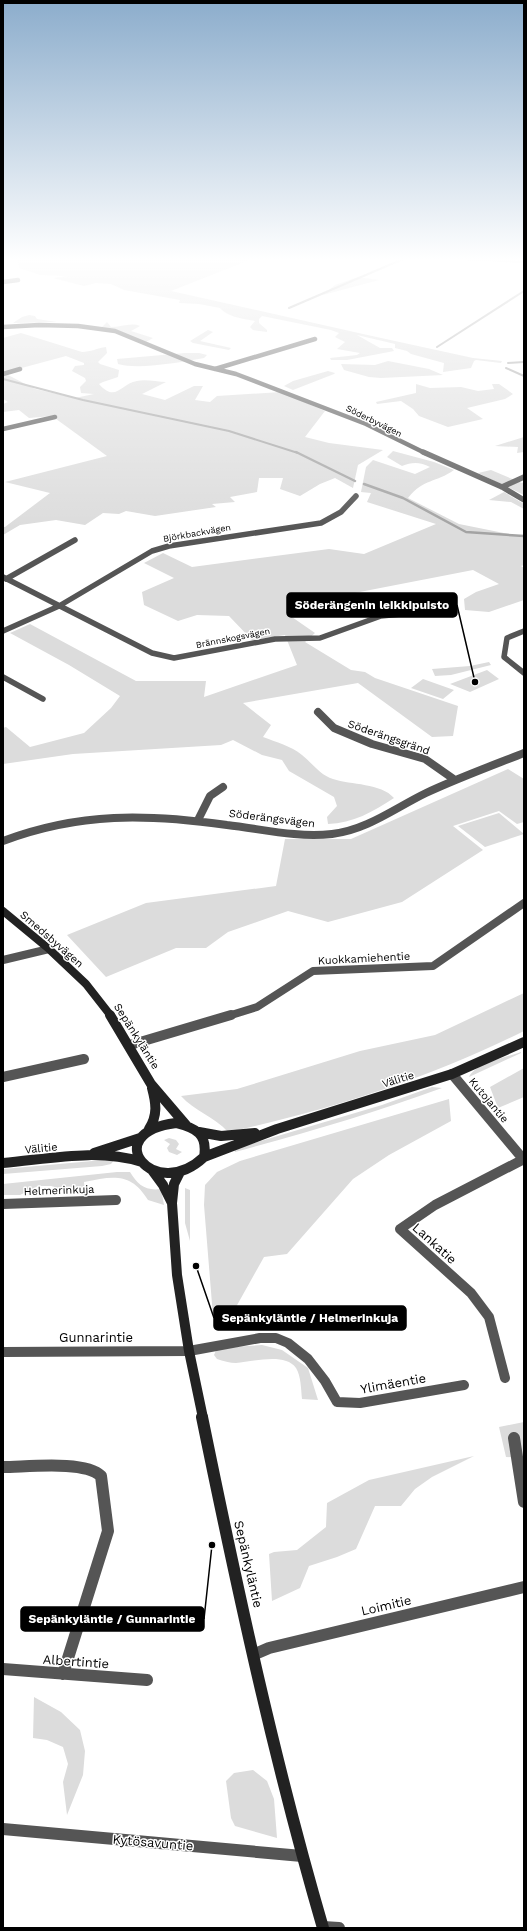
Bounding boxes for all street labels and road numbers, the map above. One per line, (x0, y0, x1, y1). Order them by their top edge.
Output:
street label: Söderbyvägen (344, 403, 404, 439)
street label: Björkbackvägen (162, 522, 232, 544)
street label: Brännskogsvägen (195, 626, 271, 650)
street label: Söderängsgränd (346, 717, 432, 758)
street label: Söderängsvägen (228, 807, 316, 830)
street label: Smedsbyvägen (17, 908, 86, 970)
street label: Kuokkamiehentie (318, 950, 411, 967)
street label: Sepänkyläntie (111, 1001, 162, 1072)
street label: Välitie (381, 1068, 416, 1090)
street label: Kutojantie (466, 1075, 511, 1125)
street label: Välitie (24, 1141, 58, 1156)
street label: Helmerinkuja (23, 1183, 95, 1198)
street label: Lankatie (410, 1220, 460, 1267)
street label: Gunnarintie (59, 1330, 133, 1345)
street label: Ylimäentie (359, 1370, 427, 1397)
street label: Sepänkyläntie (231, 1519, 266, 1609)
street label: Loimitie (360, 1592, 413, 1619)
street label: Albertintie (42, 1652, 110, 1671)
street label: Kytösavuntie (112, 1831, 194, 1854)

